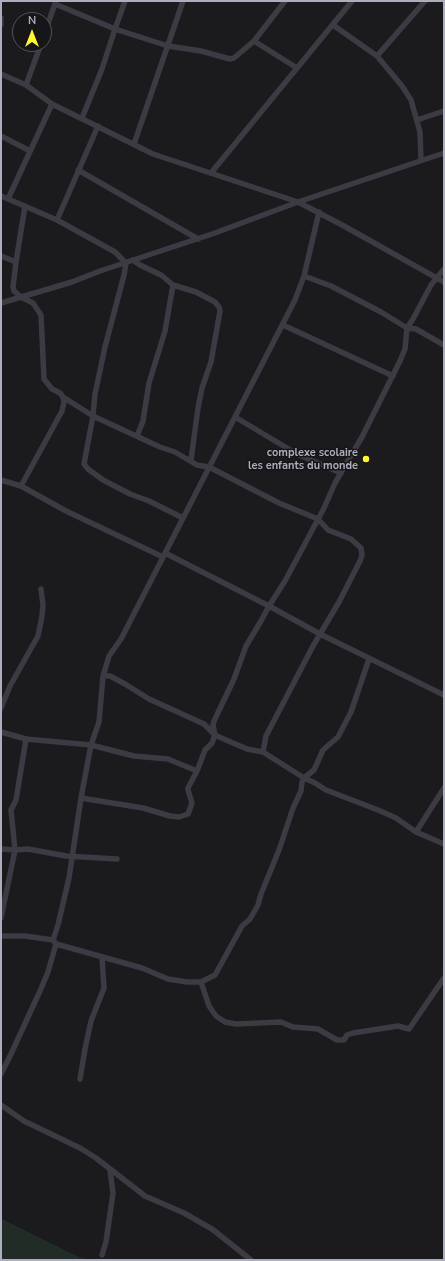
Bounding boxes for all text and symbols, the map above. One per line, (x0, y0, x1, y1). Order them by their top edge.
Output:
north arrow (12, 12, 52, 52)
text: N (28, 13, 36, 28)
place label: complexe scolaire les enfants du monde (248, 446, 358, 472)
marker: complexe scolaire les enfants du monde (361, 454, 371, 464)

